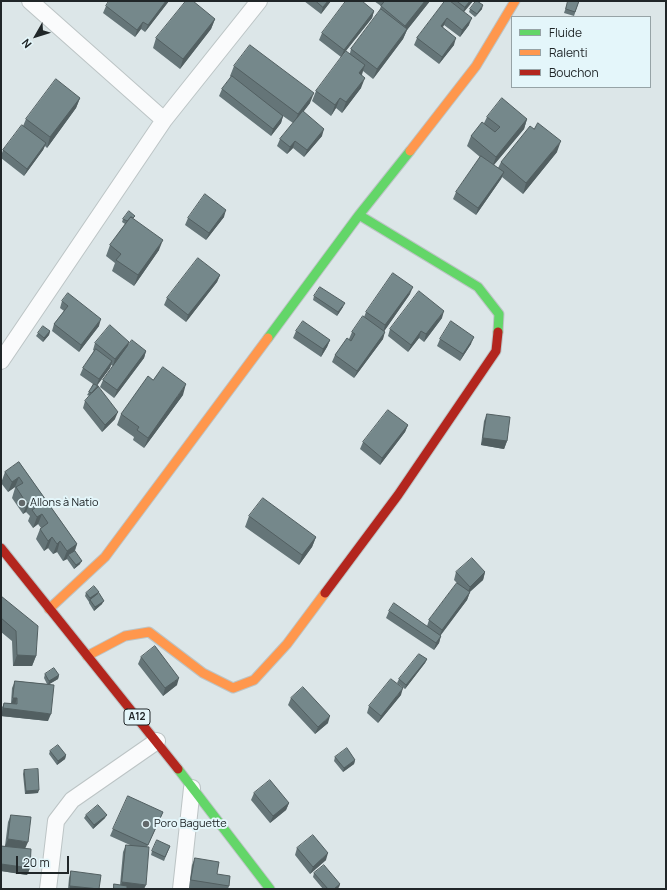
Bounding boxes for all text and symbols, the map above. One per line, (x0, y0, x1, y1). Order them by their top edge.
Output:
north arrow (16, 16, 56, 56)
legend (511, 16, 651, 88)
text: Fluide (549, 24, 582, 41)
text: N (18, 36, 35, 52)
text: Ralenti (549, 44, 588, 61)
text: Bouchon (549, 64, 599, 81)
place label: Allons à Natio (30, 496, 99, 510)
marker: Allons à Natio (17, 498, 27, 508)
road number: A12 (124, 709, 150, 725)
place label: Poro Baguette (154, 817, 227, 831)
marker: Poro Baguette (141, 819, 151, 829)
scale bar (18, 848, 71, 874)
text: 20 m (23, 854, 50, 871)

